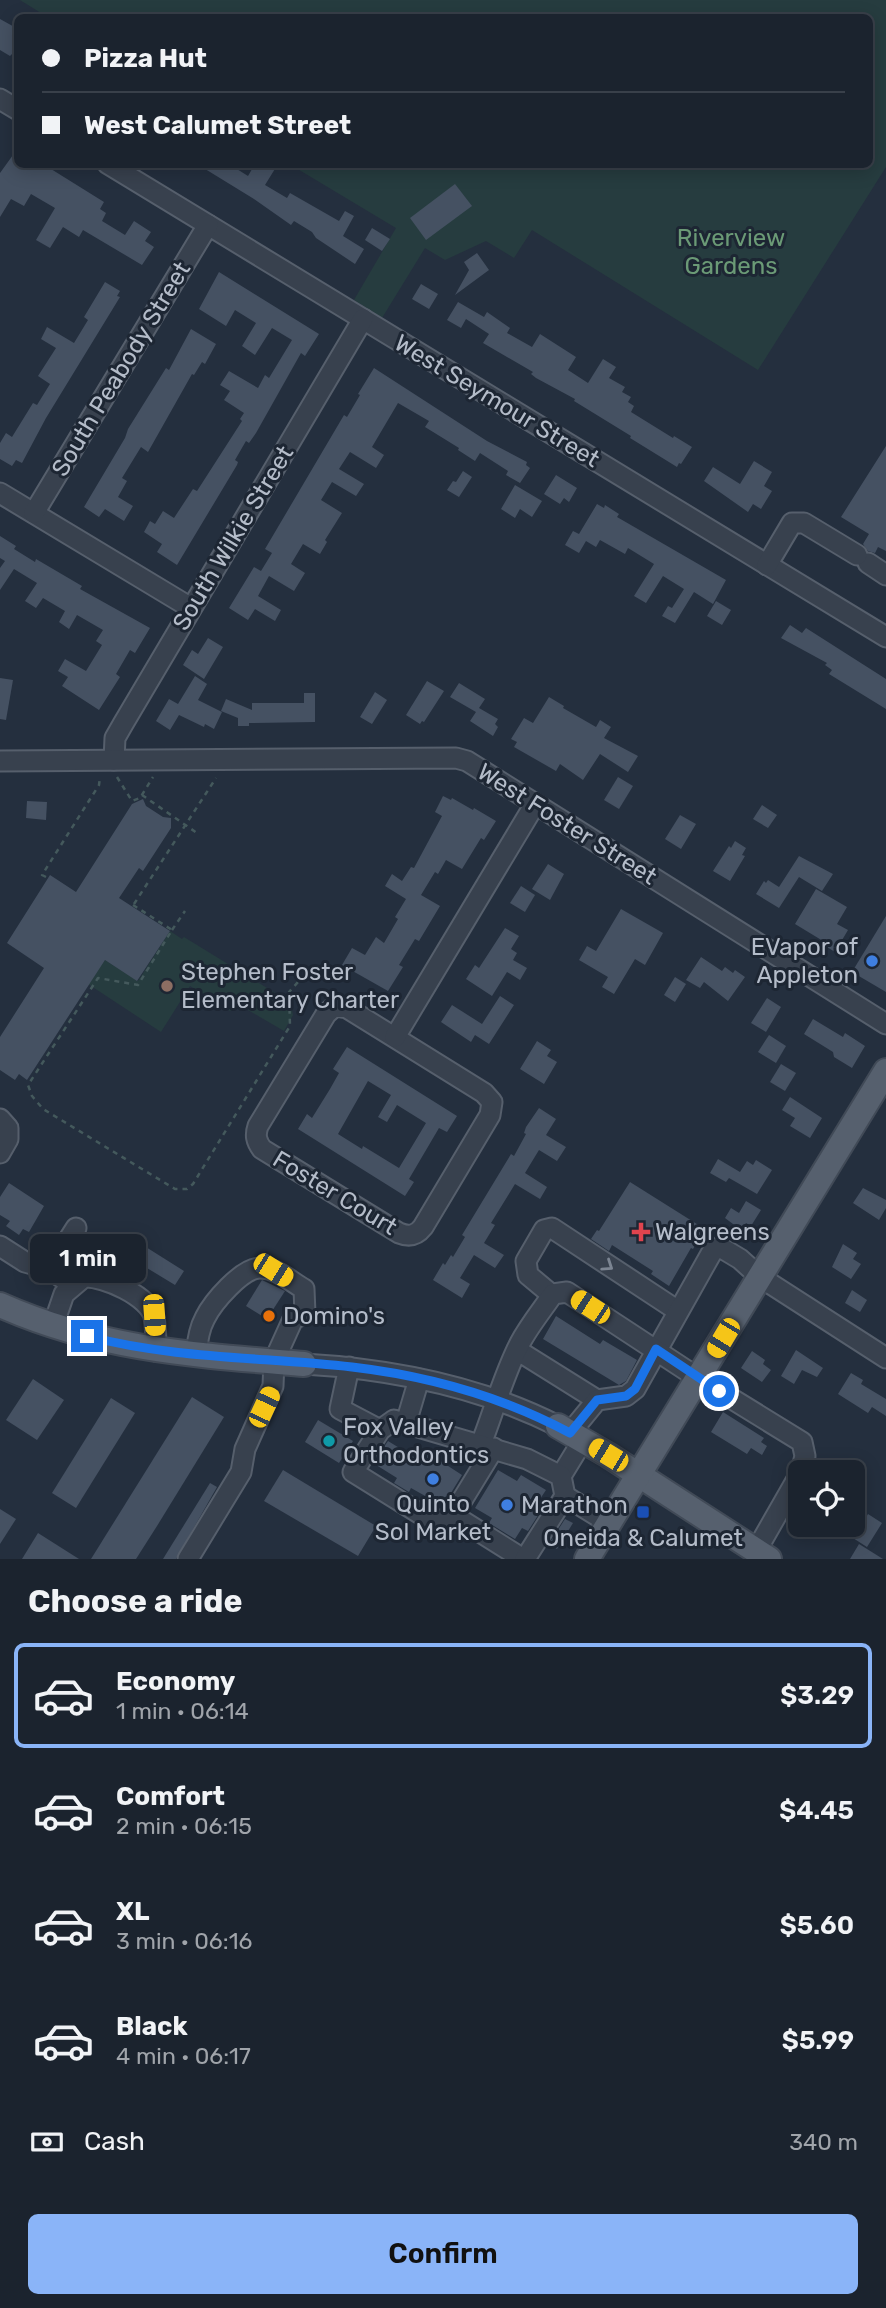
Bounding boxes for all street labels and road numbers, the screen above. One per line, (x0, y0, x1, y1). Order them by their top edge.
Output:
street label: South Peabody Street (46, 257, 196, 481)
street label: West Seymour Street (389, 329, 605, 473)
street label: South Wilkie Street (167, 441, 299, 635)
street label: West Foster Street (472, 758, 662, 890)
street label: Foster Court (268, 1145, 402, 1241)

